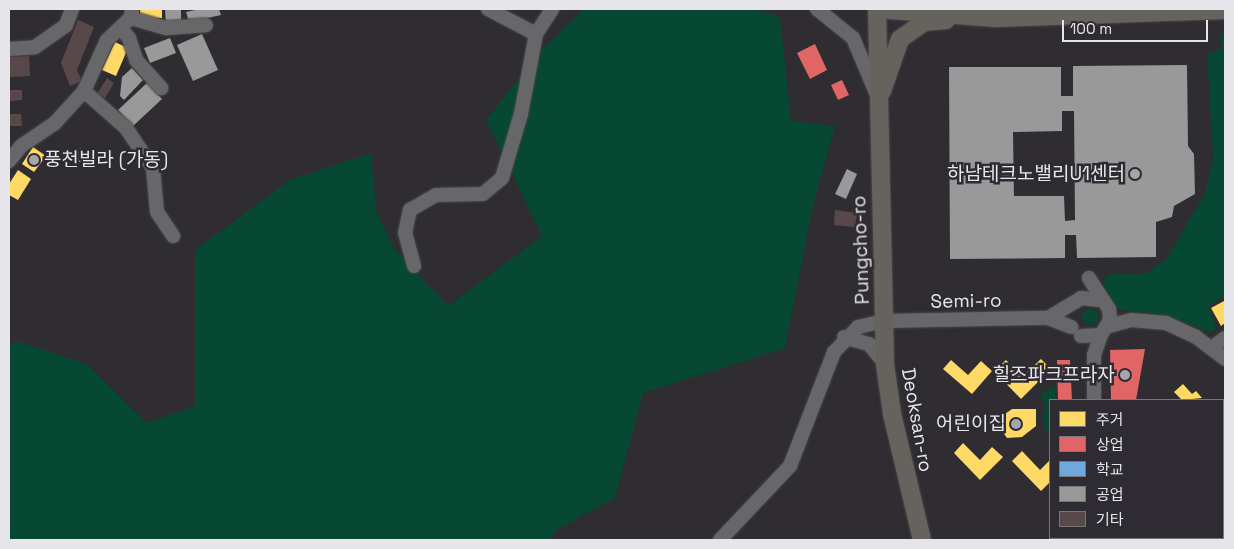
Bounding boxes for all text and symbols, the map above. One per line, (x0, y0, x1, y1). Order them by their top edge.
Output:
scale bar (1064, 10, 1210, 42)
text: 100 m (1070, 19, 1112, 38)
place label: 풍천빌라 (가동) (44, 149, 168, 171)
marker: 풍천빌라 (가동) (28, 154, 40, 166)
place label: 하남테크노밸리U1센터 (947, 163, 1125, 185)
marker: 하남테크노밸리U1센터 (1129, 168, 1141, 180)
street label: Pungcho-ro (848, 195, 874, 305)
street label: Semi-ro (930, 289, 1002, 313)
place label: 힐즈파크프라자 (993, 364, 1115, 386)
street label: Deoksan-ro (897, 366, 937, 474)
marker: 힐즈파크프라자 (1119, 369, 1131, 381)
legend (1049, 399, 1224, 539)
text: 주거 (1096, 410, 1124, 429)
place label: 어린이집 (936, 413, 1006, 435)
marker: 어린이집 (1010, 418, 1022, 430)
text: 상업 (1096, 435, 1124, 454)
text: 학교 (1096, 460, 1124, 479)
text: 공업 (1096, 485, 1124, 504)
text: 기타 (1096, 510, 1124, 529)

